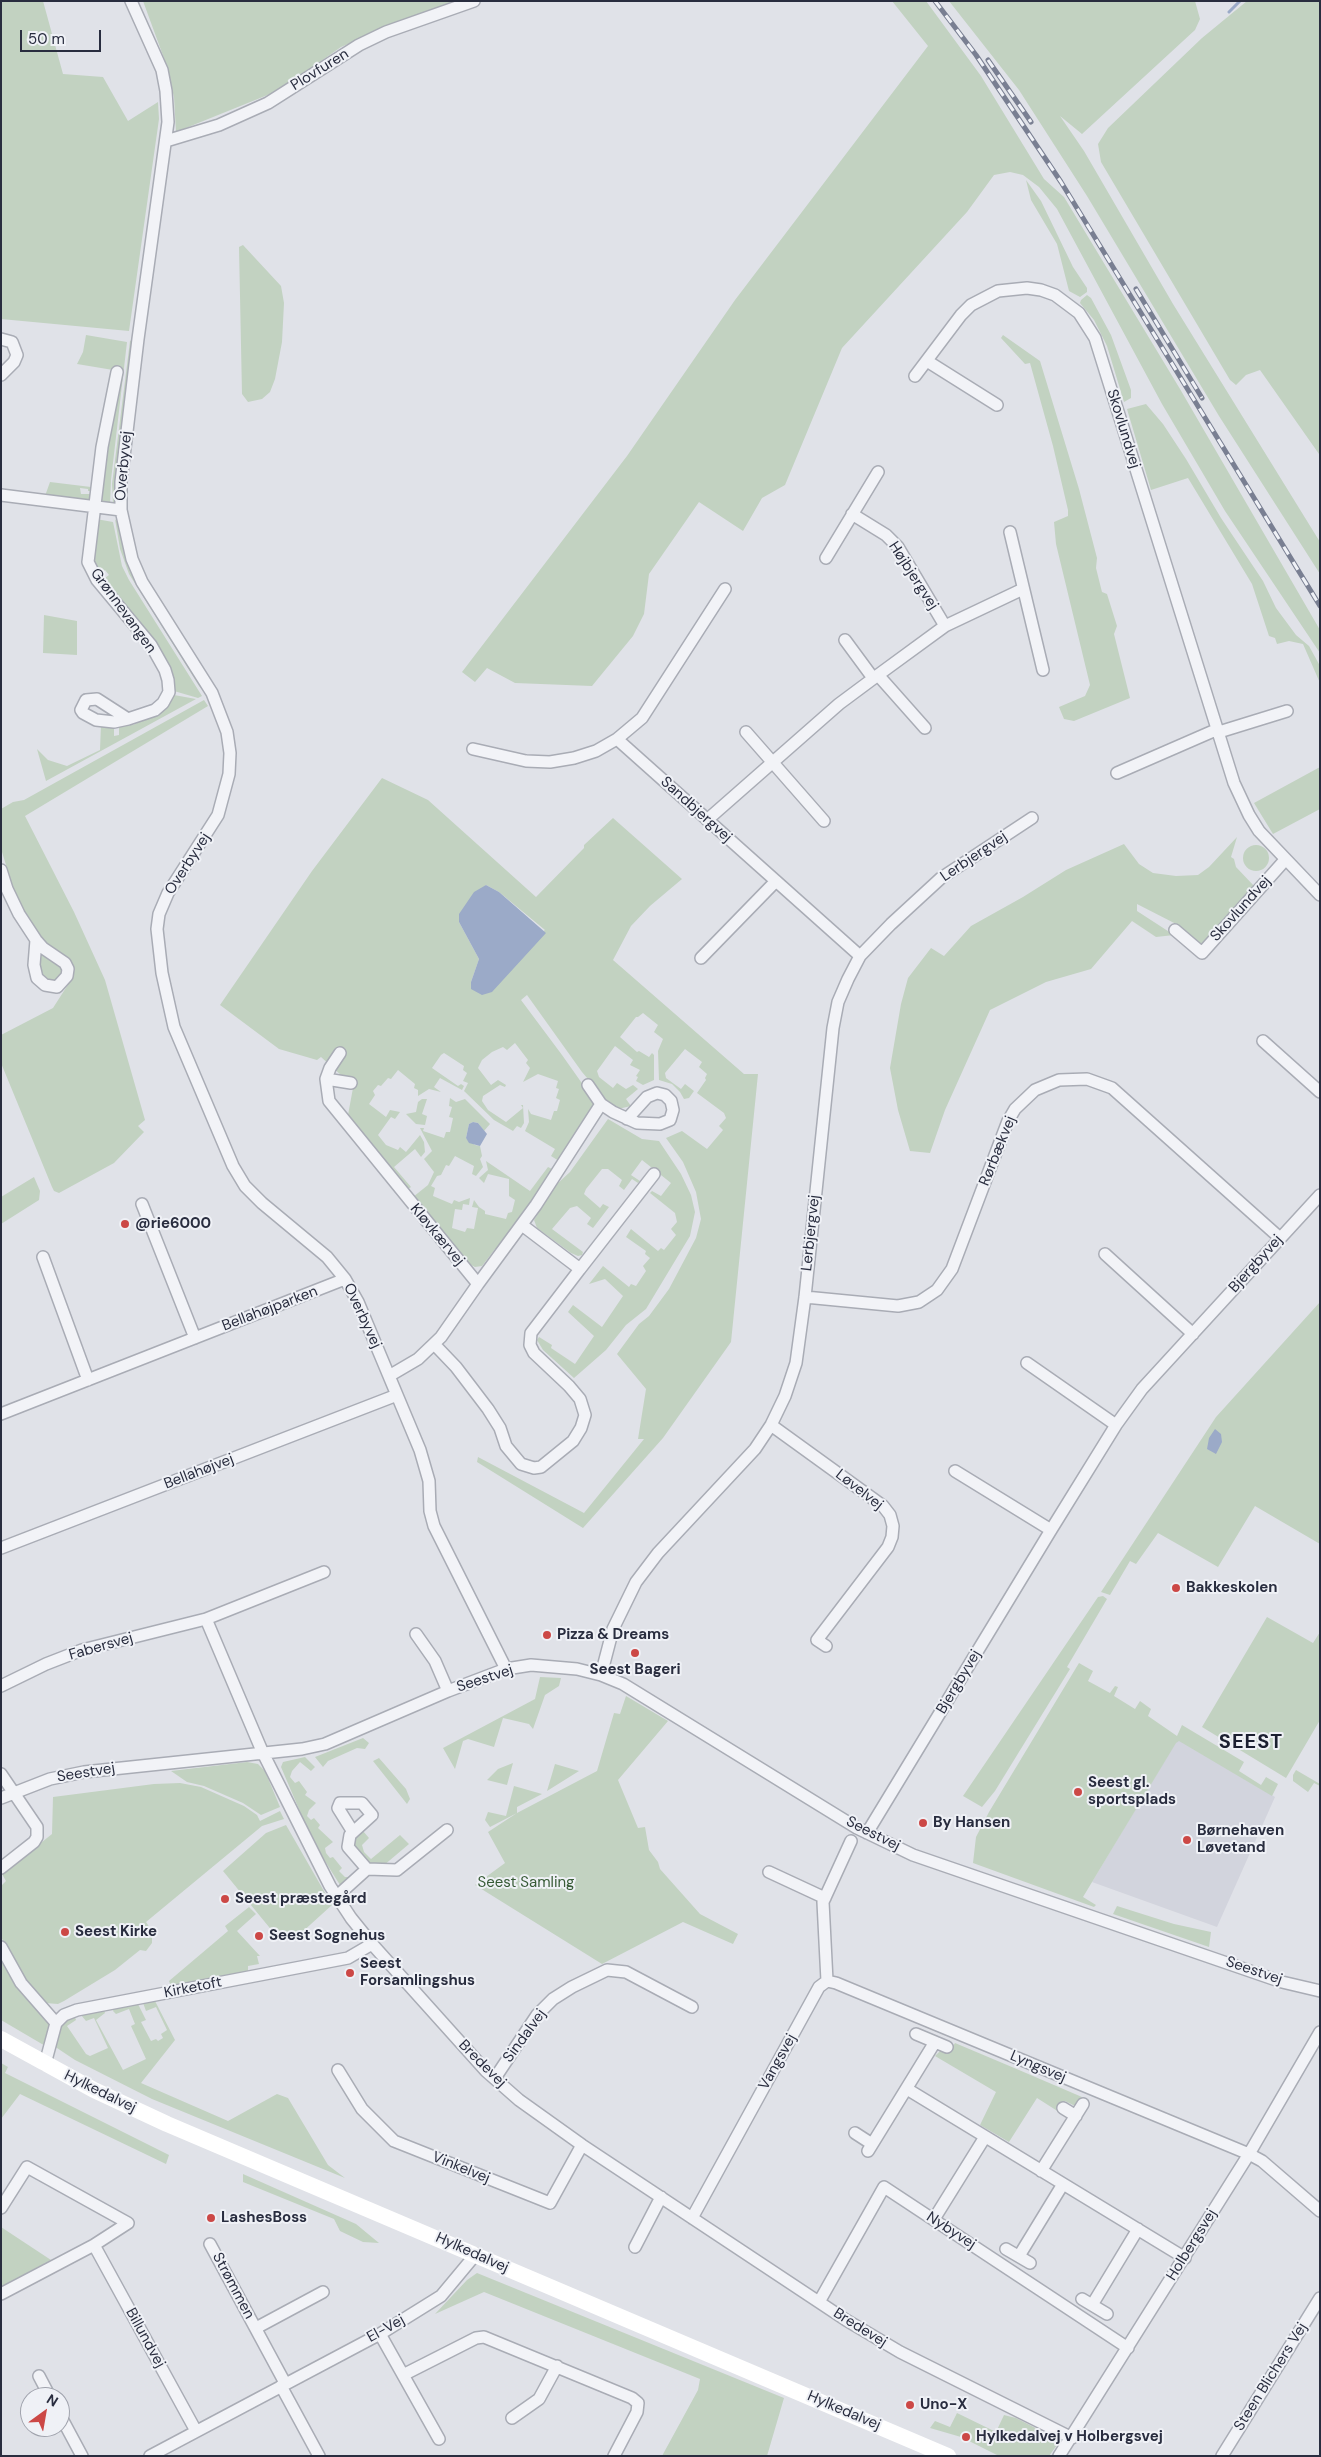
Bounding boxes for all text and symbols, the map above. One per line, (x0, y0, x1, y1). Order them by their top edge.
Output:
scale bar (22, 20, 104, 52)
text: 50 m (28, 29, 65, 49)
street label: Plovfuren (288, 45, 352, 95)
street label: Skovlundvej (1102, 387, 1144, 471)
street label: Overbyvej (112, 430, 136, 502)
street label: Højbjergvej (884, 538, 942, 614)
street label: Grønnevangen (86, 565, 160, 657)
street label: Sandbjergvej (657, 773, 735, 847)
street label: Lerbjergvej (937, 828, 1011, 886)
street label: Overbyvej (161, 830, 215, 898)
street label: Skovlundvej (1207, 873, 1275, 945)
street label: Rørbækvej (976, 1113, 1020, 1189)
street label: Lerbjergvej (798, 1194, 824, 1272)
street label: Kløvkærvej (406, 1200, 468, 1270)
place label: @rie6000 (135, 1215, 211, 1233)
marker: @rie6000 (119, 1218, 131, 1230)
street label: Bjergbyvej (1225, 1231, 1287, 1297)
street label: Overbyvej (339, 1280, 385, 1352)
street label: Bellahøjparken (220, 1283, 320, 1335)
street label: Bellahøjvej (162, 1450, 236, 1494)
street label: Løvelvej (832, 1466, 886, 1514)
place label: Bakkeskolen (1186, 1579, 1278, 1597)
marker: Bakkeskolen (1170, 1582, 1182, 1594)
place label: Pizza & Dreams (557, 1626, 669, 1644)
street label: Fabersvej (67, 1629, 135, 1665)
marker: Pizza & Dreams (541, 1629, 553, 1641)
marker: Seest Bageri (629, 1647, 641, 1659)
street label: Bjergbyvej (933, 1647, 985, 1717)
street label: Seestvej (454, 1661, 516, 1697)
place label: Seest Bageri (589, 1661, 681, 1679)
district label: SEEST (1218, 1731, 1284, 1755)
street label: Seestvej (56, 1760, 116, 1786)
place label: Seest gl. sportsplads (1088, 1774, 1176, 1809)
marker: Seest gl. sportsplads (1072, 1786, 1084, 1798)
street label: Seestvej (843, 1813, 903, 1855)
place label: By Hansen (933, 1814, 1010, 1832)
marker: By Hansen (917, 1817, 929, 1829)
place label: Børnehaven Løvetand (1197, 1822, 1284, 1857)
marker: Børnehaven Løvetand (1181, 1834, 1193, 1846)
park label: Seest Samling (478, 1874, 574, 1892)
place label: Seest præstegård (235, 1890, 366, 1908)
marker: Seest præstegård (219, 1893, 231, 1905)
place label: Seest Kirke (75, 1923, 157, 1941)
marker: Seest Kirke (59, 1926, 71, 1938)
place label: Seest Sognehus (269, 1927, 385, 1945)
marker: Seest Sognehus (253, 1930, 265, 1942)
street label: Seestvej (1223, 1953, 1285, 1989)
place label: Seest Forsamlingshus (360, 1955, 475, 1990)
marker: Seest Forsamlingshus (344, 1967, 356, 1979)
street label: Kirketoft (162, 1974, 224, 2002)
street label: Sindalvej (500, 2006, 550, 2066)
street label: Vangsvej (755, 2031, 801, 2093)
street label: Bredevej (454, 2036, 510, 2092)
street label: Lyngsvej (1007, 2047, 1069, 2087)
street label: Hylkedalvej (61, 2067, 139, 2117)
street label: Vinkelvej (429, 2148, 493, 2188)
street label: Holbergsvej (1163, 2206, 1221, 2284)
street label: Nybyvej (923, 2208, 979, 2254)
place label: LashesBoss (221, 2209, 307, 2227)
marker: LashesBoss (205, 2212, 217, 2224)
street label: Hylkedalvej (433, 2229, 511, 2277)
street label: Strømmen (208, 2250, 258, 2322)
street label: Bredevej (830, 2304, 890, 2352)
street label: Billundvej (121, 2305, 169, 2371)
street label: El-Vej (364, 2311, 408, 2347)
street label: Steen Blichers Vej (1231, 2320, 1311, 2434)
north arrow (20, 2387, 70, 2437)
street label: Hylkedalvej (805, 2387, 883, 2435)
text: N (43, 2390, 62, 2410)
place label: Uno-X (920, 2396, 967, 2414)
marker: Uno-X (904, 2399, 916, 2411)
place label: Hylkedalvej v Holbergsvej (976, 2428, 1163, 2446)
marker: Hylkedalvej v Holbergsvej (960, 2431, 972, 2443)

